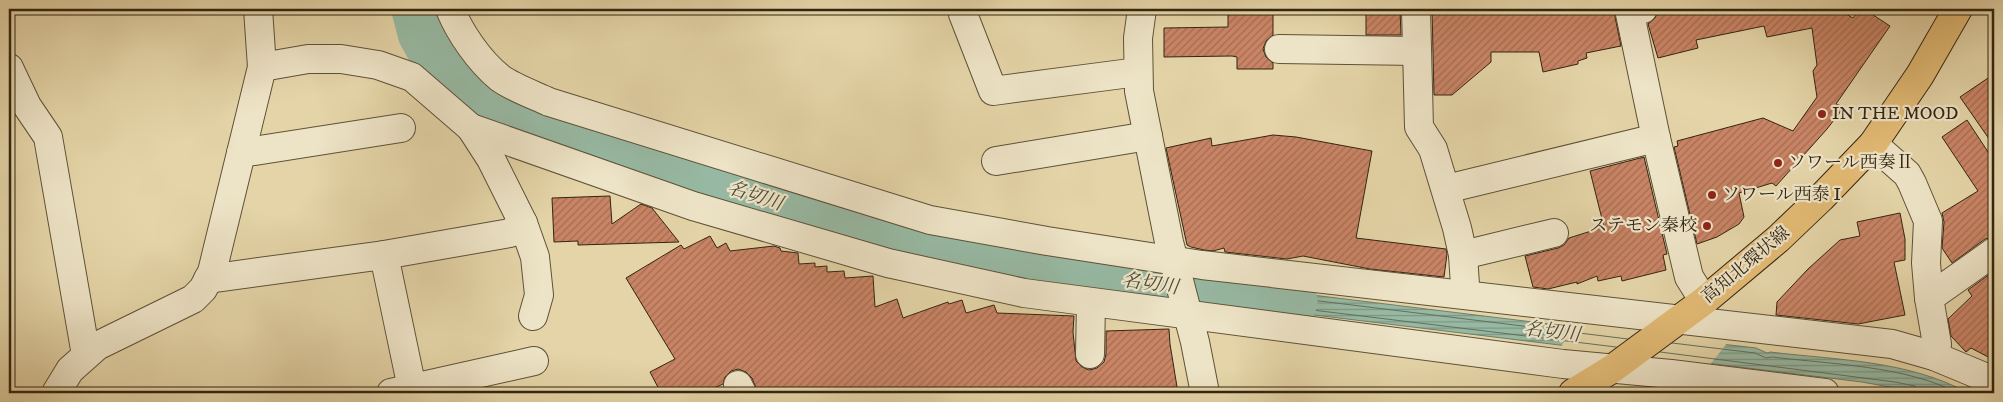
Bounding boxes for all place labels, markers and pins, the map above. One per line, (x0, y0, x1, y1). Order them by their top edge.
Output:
place label: IN THE MOOD (1832, 103, 1958, 125)
marker: IN THE MOOD (1816, 108, 1828, 120)
place label: ソワール西奏Ⅱ (1788, 152, 1914, 174)
marker: ソワール西奏Ⅱ (1772, 157, 1784, 169)
place label: ソワール西泰 I (1722, 184, 1841, 206)
marker: ソワール西泰 I (1706, 189, 1718, 201)
place label: ステモン秦校 (1589, 215, 1697, 237)
marker: ステモン秦校 (1701, 220, 1713, 232)

